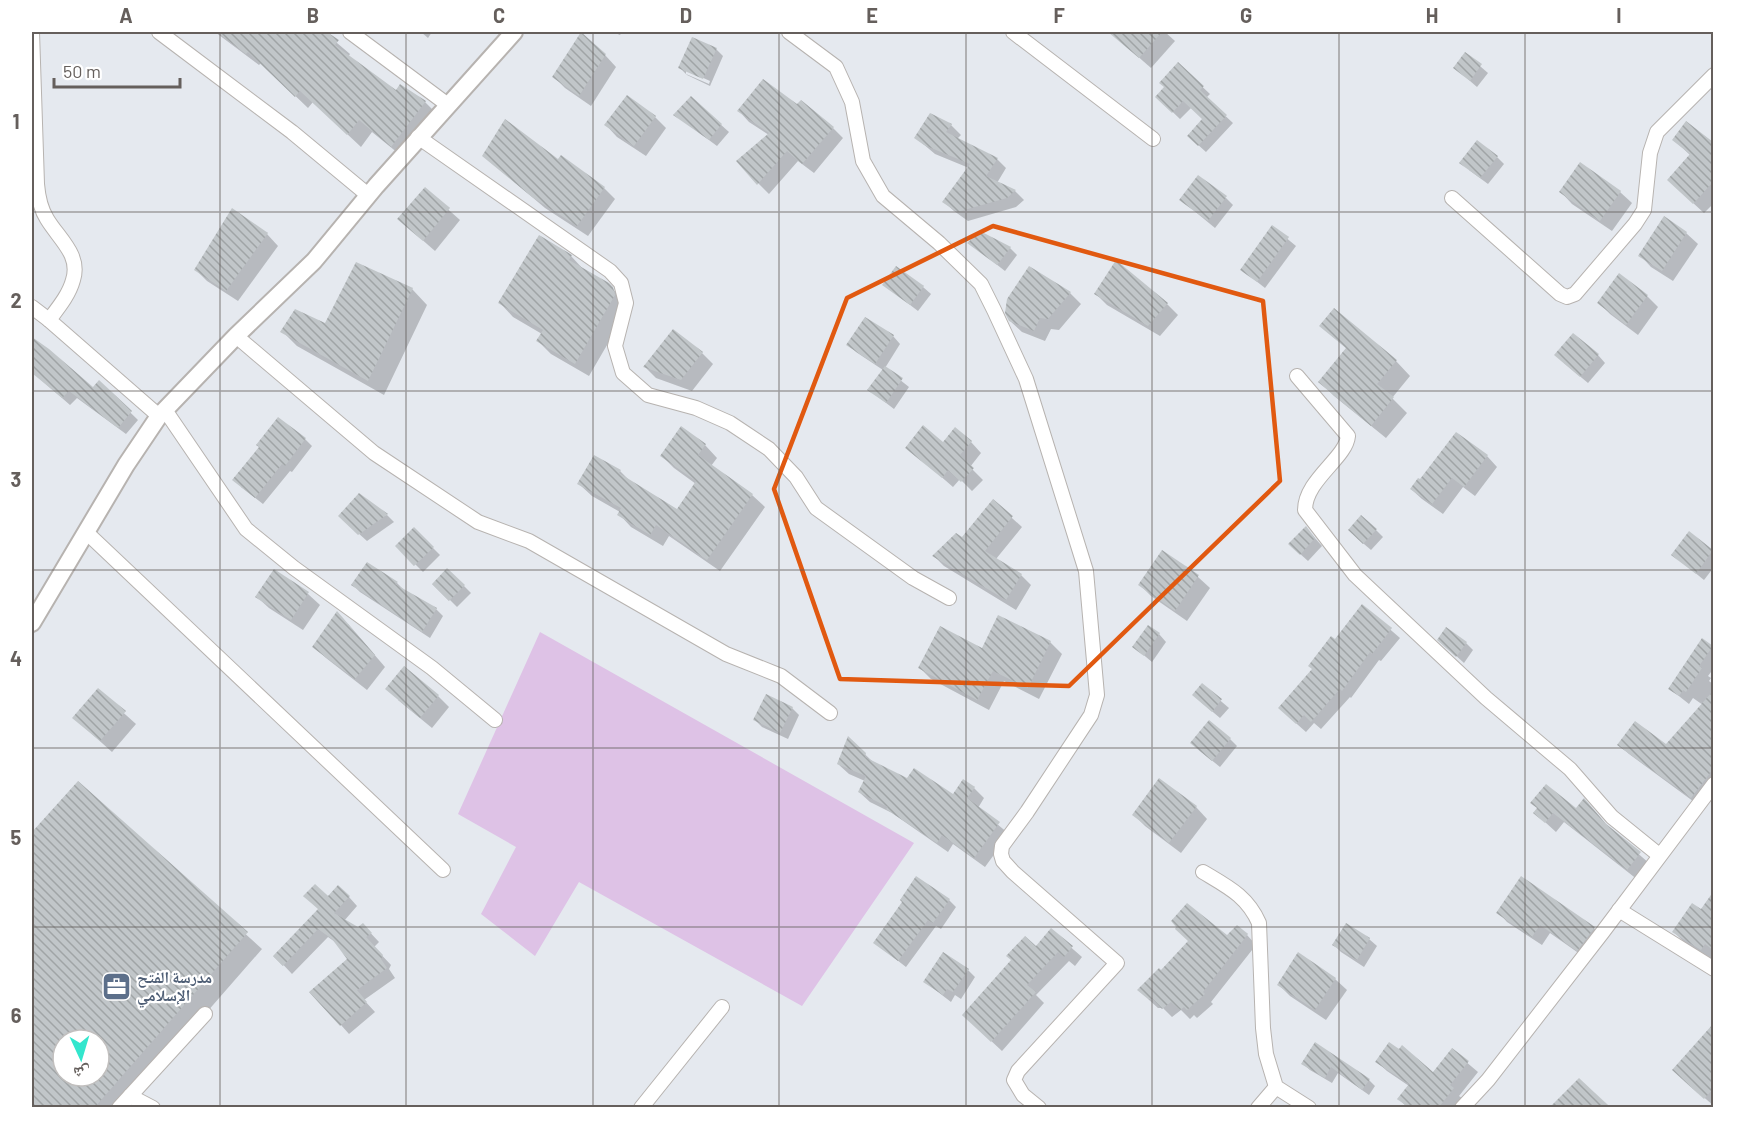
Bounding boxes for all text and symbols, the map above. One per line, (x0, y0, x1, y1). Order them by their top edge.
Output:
text: A (119, 3, 133, 27)
text: B (307, 3, 319, 27)
text: C (493, 3, 505, 27)
text: D (680, 3, 692, 27)
text: E (866, 3, 878, 27)
text: F (1053, 3, 1065, 27)
text: G (1240, 3, 1252, 27)
text: H (1426, 3, 1438, 27)
text: I (1616, 3, 1622, 27)
scale bar (54, 51, 180, 89)
text: 50 m (63, 60, 101, 82)
text: 1 (12, 109, 20, 133)
text: 2 (10, 288, 22, 312)
text: 3 (11, 467, 21, 491)
text: 4 (10, 646, 22, 670)
text: 5 (11, 825, 22, 849)
place label: مدرسة الفتح الإسلامي (137, 967, 212, 1008)
office icon: مدرسة الفتح الإسلامي (100, 970, 132, 1002)
text: 6 (11, 1003, 22, 1027)
north arrow (51, 1028, 111, 1088)
text: ش (73, 1062, 91, 1084)

